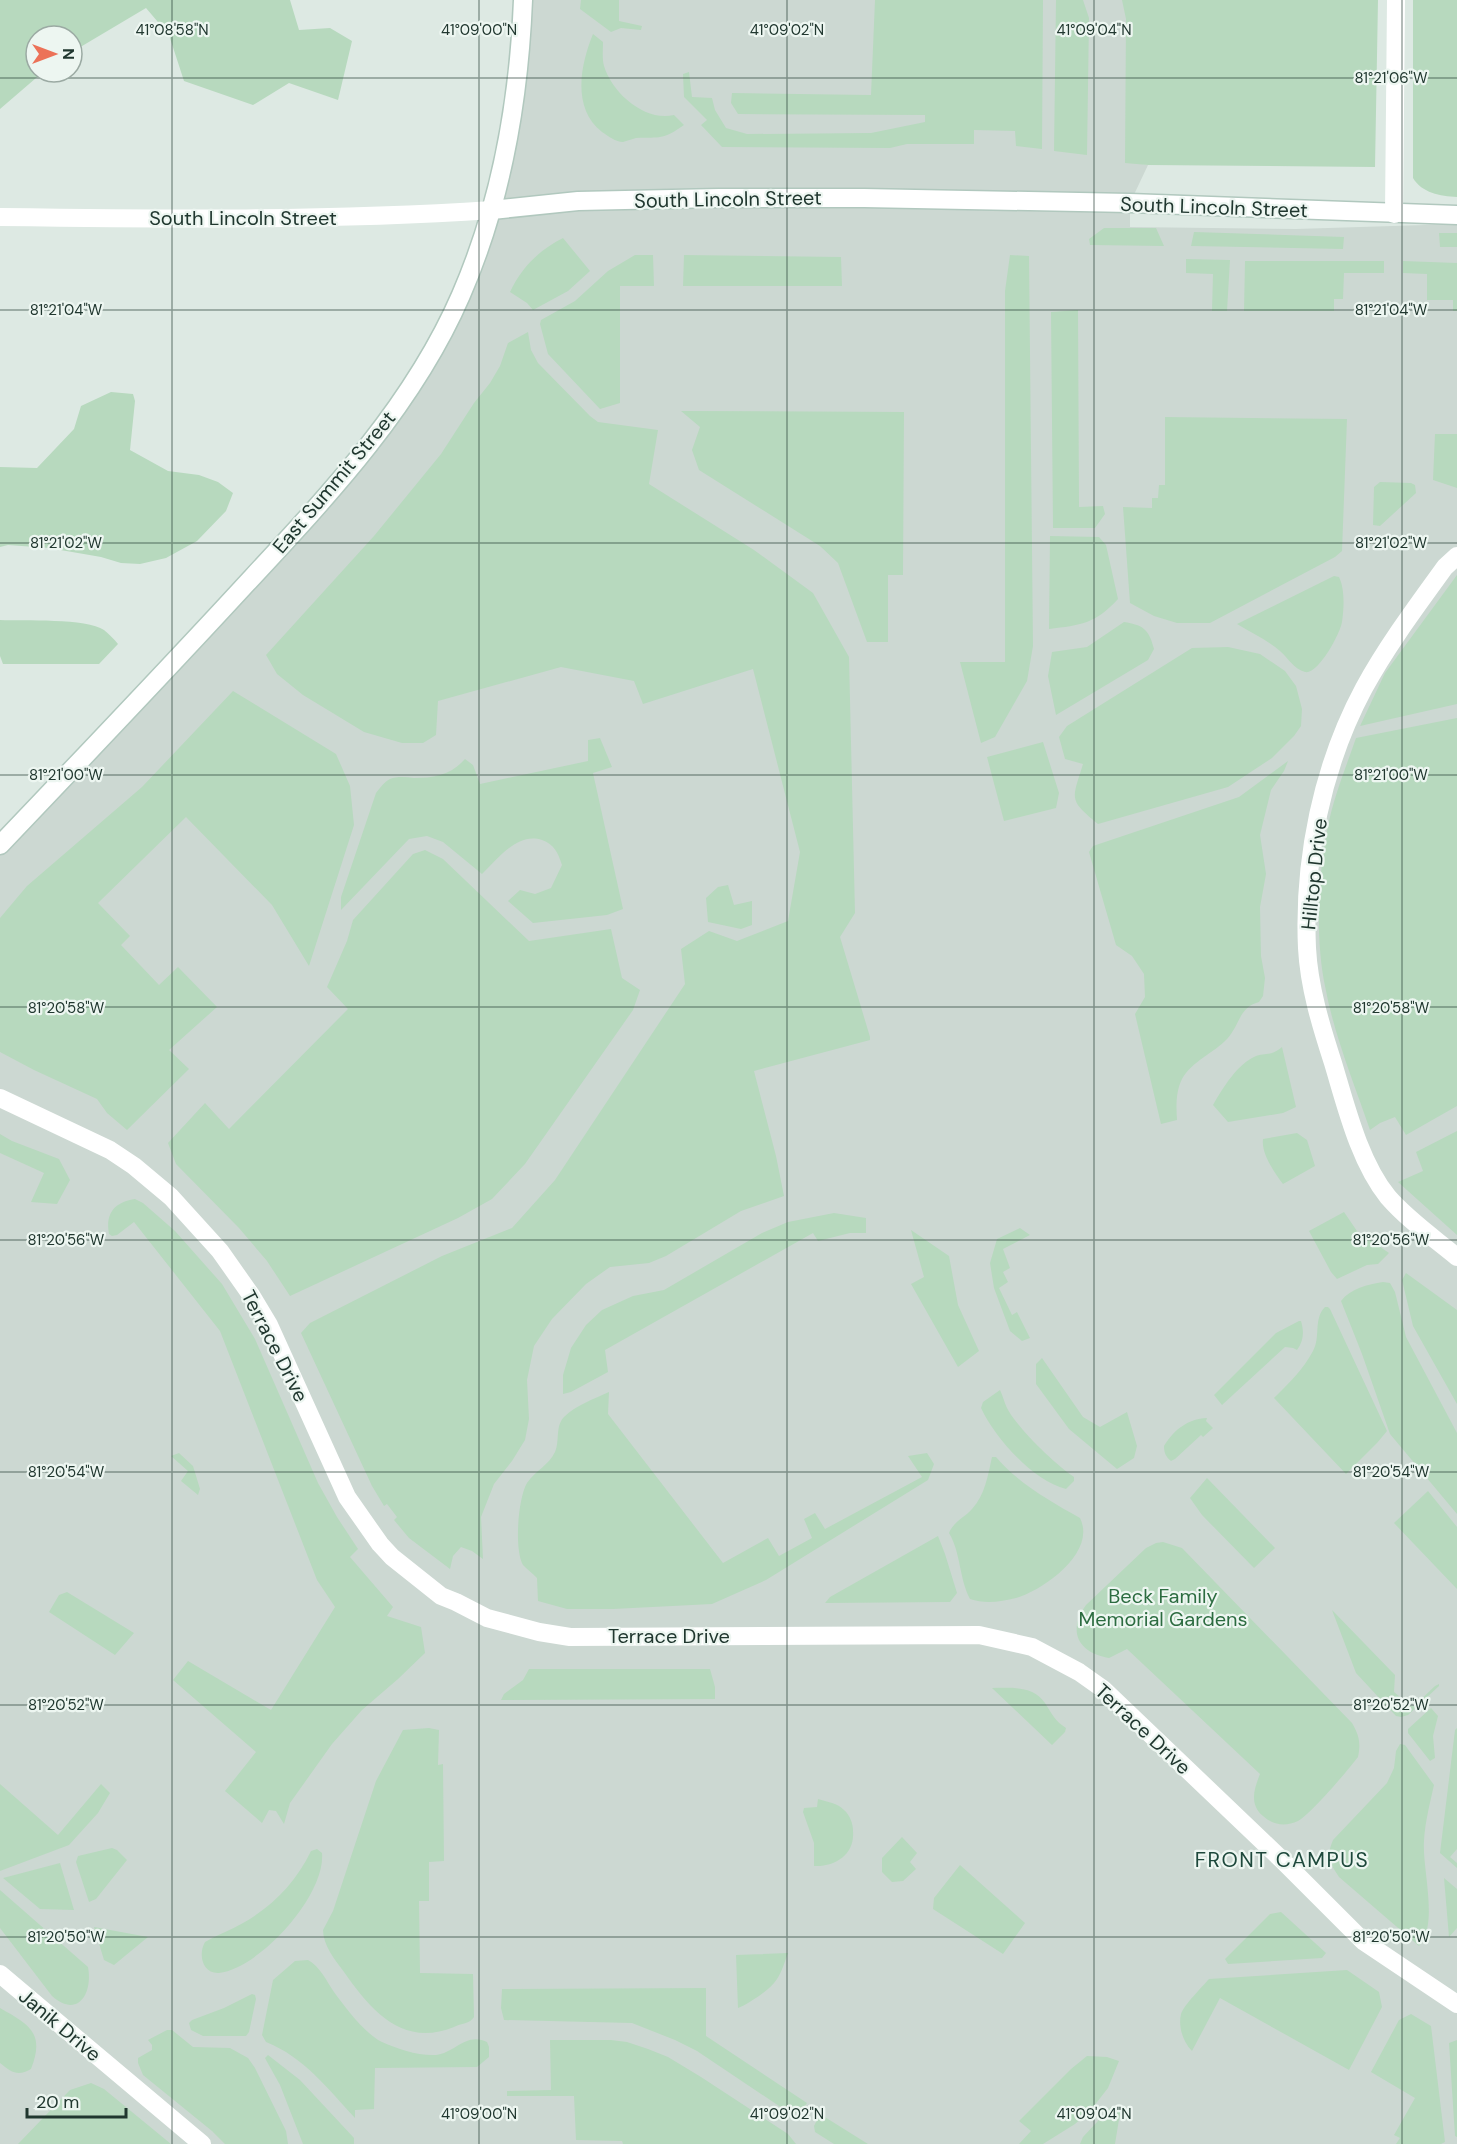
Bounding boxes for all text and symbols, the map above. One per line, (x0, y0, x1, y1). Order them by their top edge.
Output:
text: 41°08'58"N (135, 20, 209, 40)
text: 41°09'00"N (441, 20, 517, 40)
text: 41°09'02"N (750, 20, 824, 40)
text: 41°09'04"N (1056, 20, 1132, 40)
north arrow (24, 24, 84, 84)
text: N (58, 48, 79, 60)
text: 81°21'06"W (1355, 68, 1428, 88)
street label: South Lincoln Street (634, 184, 822, 214)
street label: South Lincoln Street (1120, 191, 1308, 223)
street label: South Lincoln Street (149, 205, 337, 231)
text: 81°21'04"W (30, 300, 103, 320)
text: 81°21'04"W (1355, 300, 1428, 320)
street label: East Summit Street (267, 405, 401, 559)
text: 81°21'02"W (30, 533, 102, 553)
text: 81°21'02"W (1355, 533, 1427, 553)
text: 81°21'00"W (29, 765, 103, 785)
text: 81°21'00"W (1354, 765, 1428, 785)
street label: Hilltop Drive (1295, 817, 1333, 931)
text: 81°20'58"W (28, 998, 105, 1018)
text: 81°20'58"W (1353, 998, 1430, 1018)
text: 81°20'56"W (28, 1230, 105, 1250)
text: 81°20'56"W (1353, 1230, 1430, 1250)
street label: Terrace Drive (236, 1286, 314, 1406)
text: 81°20'54"W (28, 1462, 105, 1482)
text: 81°20'54"W (1353, 1462, 1430, 1482)
park label: Beck Family Memorial Gardens (1078, 1583, 1248, 1632)
street label: Terrace Drive (608, 1623, 730, 1649)
street label: Terrace Drive (1090, 1678, 1196, 1780)
text: 81°20'52"W (28, 1695, 104, 1715)
text: 81°20'52"W (1353, 1695, 1429, 1715)
district label: FRONT CAMPUS (1195, 1846, 1369, 1874)
text: 81°20'50"W (27, 1927, 105, 1947)
text: 81°20'50"W (1352, 1927, 1430, 1947)
street label: Janik Drive (13, 1983, 107, 2067)
scale bar (27, 2081, 126, 2119)
text: 20 m (36, 2090, 79, 2114)
text: 41°09'00"N (441, 2104, 517, 2124)
text: 41°09'02"N (750, 2104, 824, 2124)
text: 41°09'04"N (1056, 2104, 1132, 2124)

